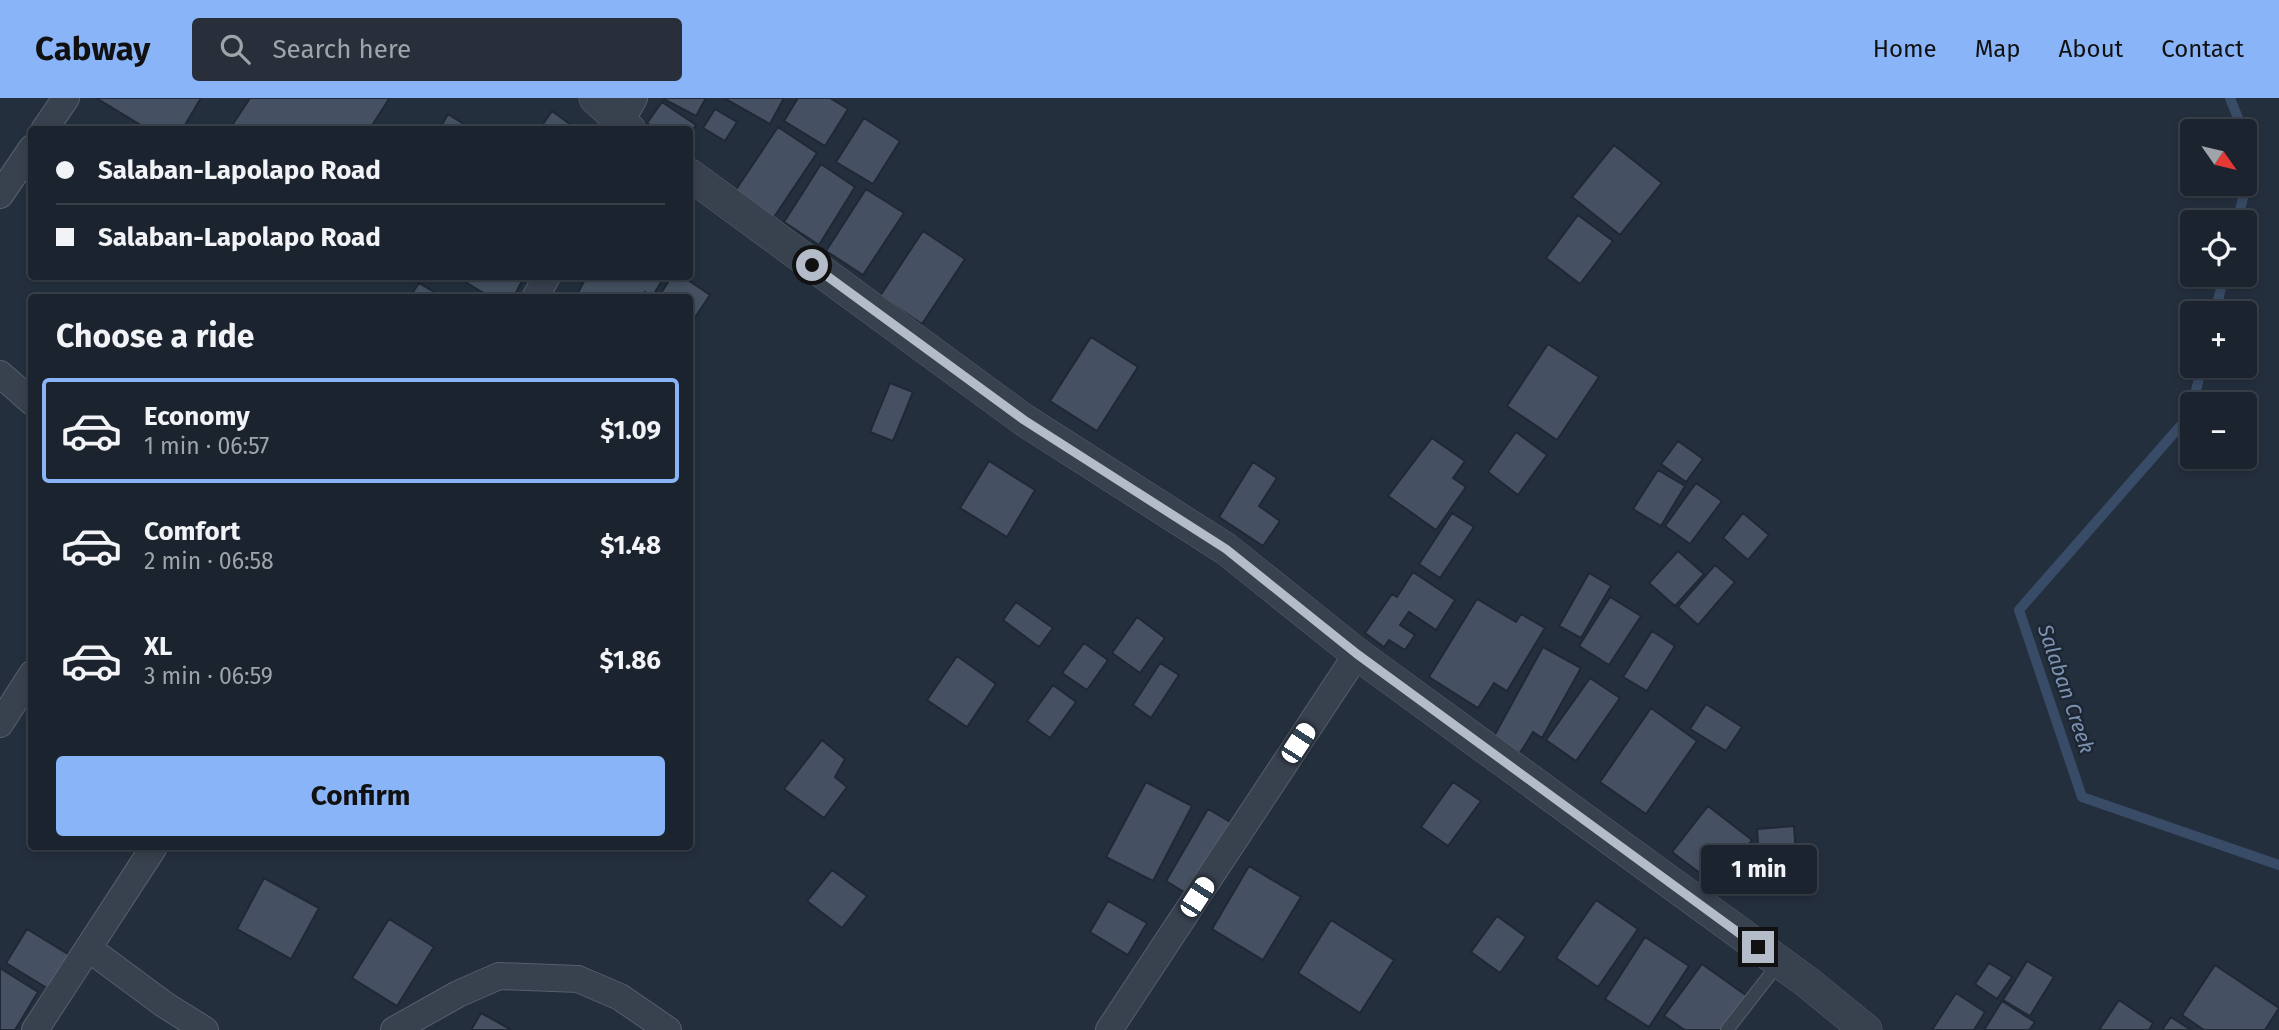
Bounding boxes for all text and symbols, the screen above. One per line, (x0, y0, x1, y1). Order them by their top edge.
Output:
search box (192, 18, 682, 81)
text: Cabway (35, 29, 150, 69)
icon: search (216, 30, 254, 68)
text: Search here (272, 34, 411, 65)
text: Home (1873, 35, 1937, 63)
text: Map (1975, 35, 2021, 63)
text: About (2059, 35, 2123, 63)
text: Contact (2161, 35, 2244, 63)
north arrow (2180, 119, 2258, 196)
map controls (2180, 119, 2257, 469)
text: Salaban-Lapolapo Road (98, 155, 381, 186)
button: locate (2180, 210, 2257, 287)
text: Salaban-Lapolapo Road (98, 222, 381, 253)
route start (796, 249, 828, 281)
button: + (2180, 301, 2257, 378)
text: Choose a ride (56, 317, 254, 355)
button: − (2180, 392, 2257, 469)
icon: car (60, 399, 123, 462)
text: Economy (144, 401, 250, 432)
text: $1.09 (600, 415, 661, 446)
text: 1 min · 06:57 (144, 432, 269, 460)
icon: car (60, 514, 123, 577)
text: Comfort (144, 516, 240, 547)
text: $1.48 (600, 530, 661, 561)
text: 2 min · 06:58 (144, 547, 274, 575)
water label: Salaban Creek (2031, 620, 2100, 757)
icon: car (60, 629, 123, 692)
text: XL (144, 631, 172, 662)
text: $1.86 (600, 645, 661, 676)
text: 3 min · 06:59 (144, 662, 273, 690)
car (1278, 720, 1319, 766)
button: Confirm (56, 756, 665, 836)
callout: 1 min (1700, 846, 1816, 894)
text: 1 min (1731, 855, 1787, 883)
car (1177, 874, 1218, 920)
route end (1742, 931, 1774, 963)

